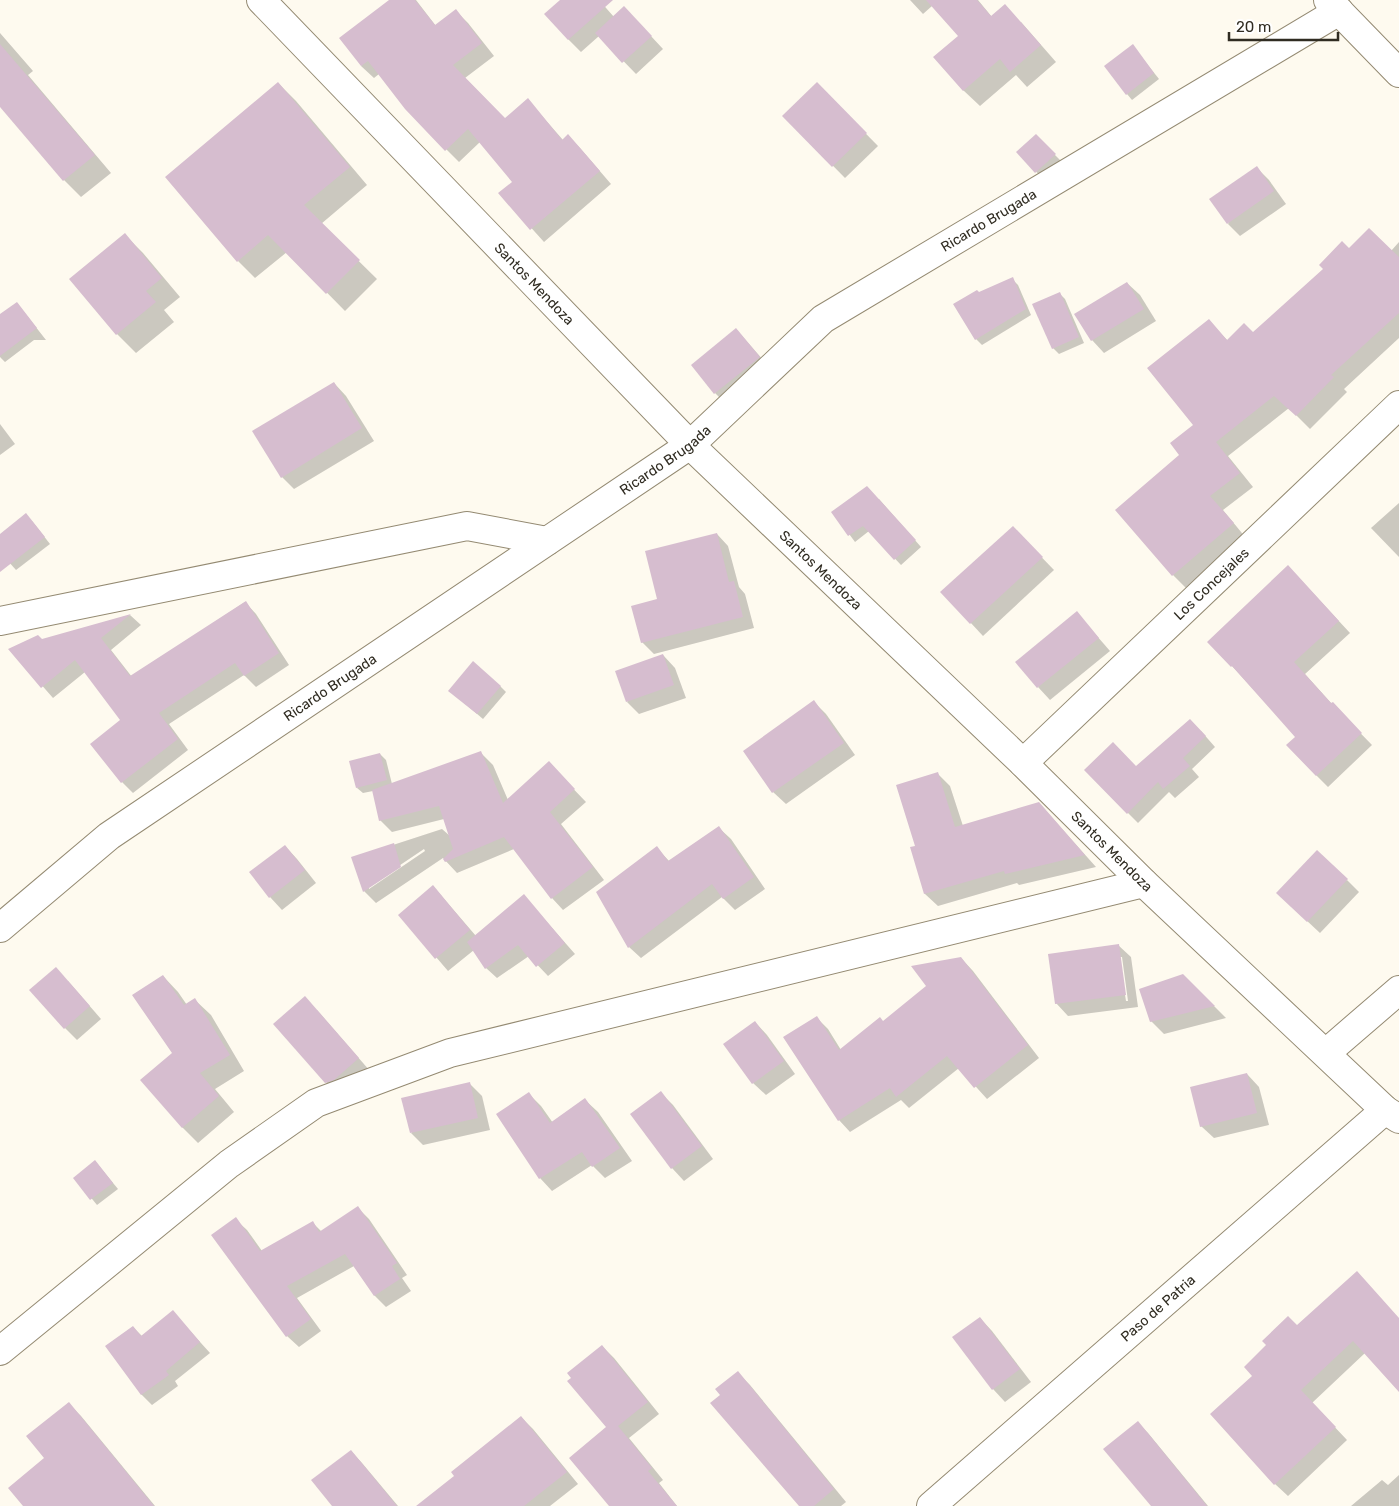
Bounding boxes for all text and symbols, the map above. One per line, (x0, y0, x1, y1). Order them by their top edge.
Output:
scale bar (1229, 10, 1338, 42)
text: 20 m (1236, 18, 1271, 36)
street label: Ricardo Brugada (938, 185, 1039, 255)
street label: Santos Mendoza (491, 239, 578, 328)
street label: Ricardo Brugada (616, 421, 714, 498)
street label: Santos Mendoza (776, 527, 866, 613)
street label: Los Concejales (1170, 544, 1252, 623)
street label: Ricardo Brugada (280, 650, 380, 725)
street label: Santos Mendoza (1068, 807, 1156, 895)
street label: Paso de Patria (1117, 1271, 1199, 1345)

